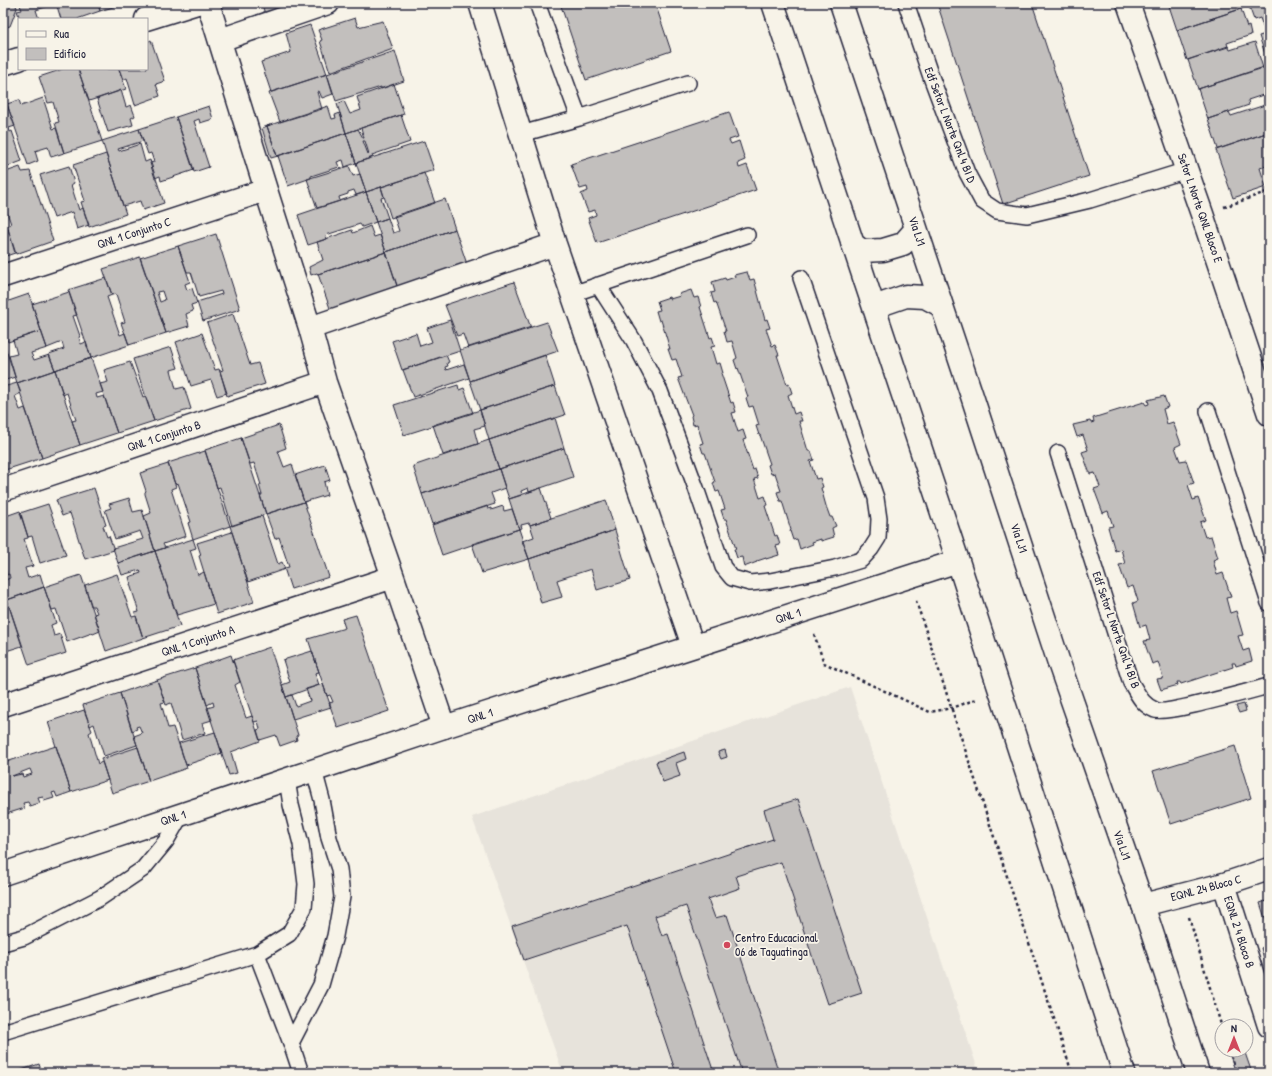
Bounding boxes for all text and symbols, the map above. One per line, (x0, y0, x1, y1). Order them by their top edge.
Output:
legend (18, 18, 148, 70)
text: Rua (54, 25, 69, 42)
text: Edifício (54, 45, 86, 62)
street label: Edf Setor L Norte Qnl 4 BI D (921, 65, 980, 185)
street label: Setor L Norte QNL Bloco E (1174, 151, 1227, 265)
street label: QNL 1 Conjunto C (95, 212, 173, 252)
street label: Via LJ1 (905, 214, 930, 248)
street label: QNL 1 Conjunto B (125, 416, 203, 455)
street label: Via LJ1 (1007, 521, 1032, 555)
street label: Edf Setor L Norte Qnl 4 BI B (1088, 569, 1144, 691)
street label: QNL 1 (773, 603, 803, 628)
street label: QNL 1 Conjunto A (159, 621, 237, 660)
street label: QNL 1 (465, 703, 495, 728)
street label: QNL 1 (158, 805, 188, 830)
street label: Via LJ1 (1110, 828, 1135, 862)
street label: EQNL 24 Bloco C (1169, 870, 1244, 905)
street label: EQNL 2 4 Bloco B (1220, 894, 1259, 970)
place label: Centro Educacional 06 de Taguatinga (735, 929, 819, 960)
marker: Centro Educacional 06 de Taguatinga (722, 940, 732, 950)
north arrow (1214, 1018, 1254, 1058)
text: N (1231, 1021, 1237, 1035)

